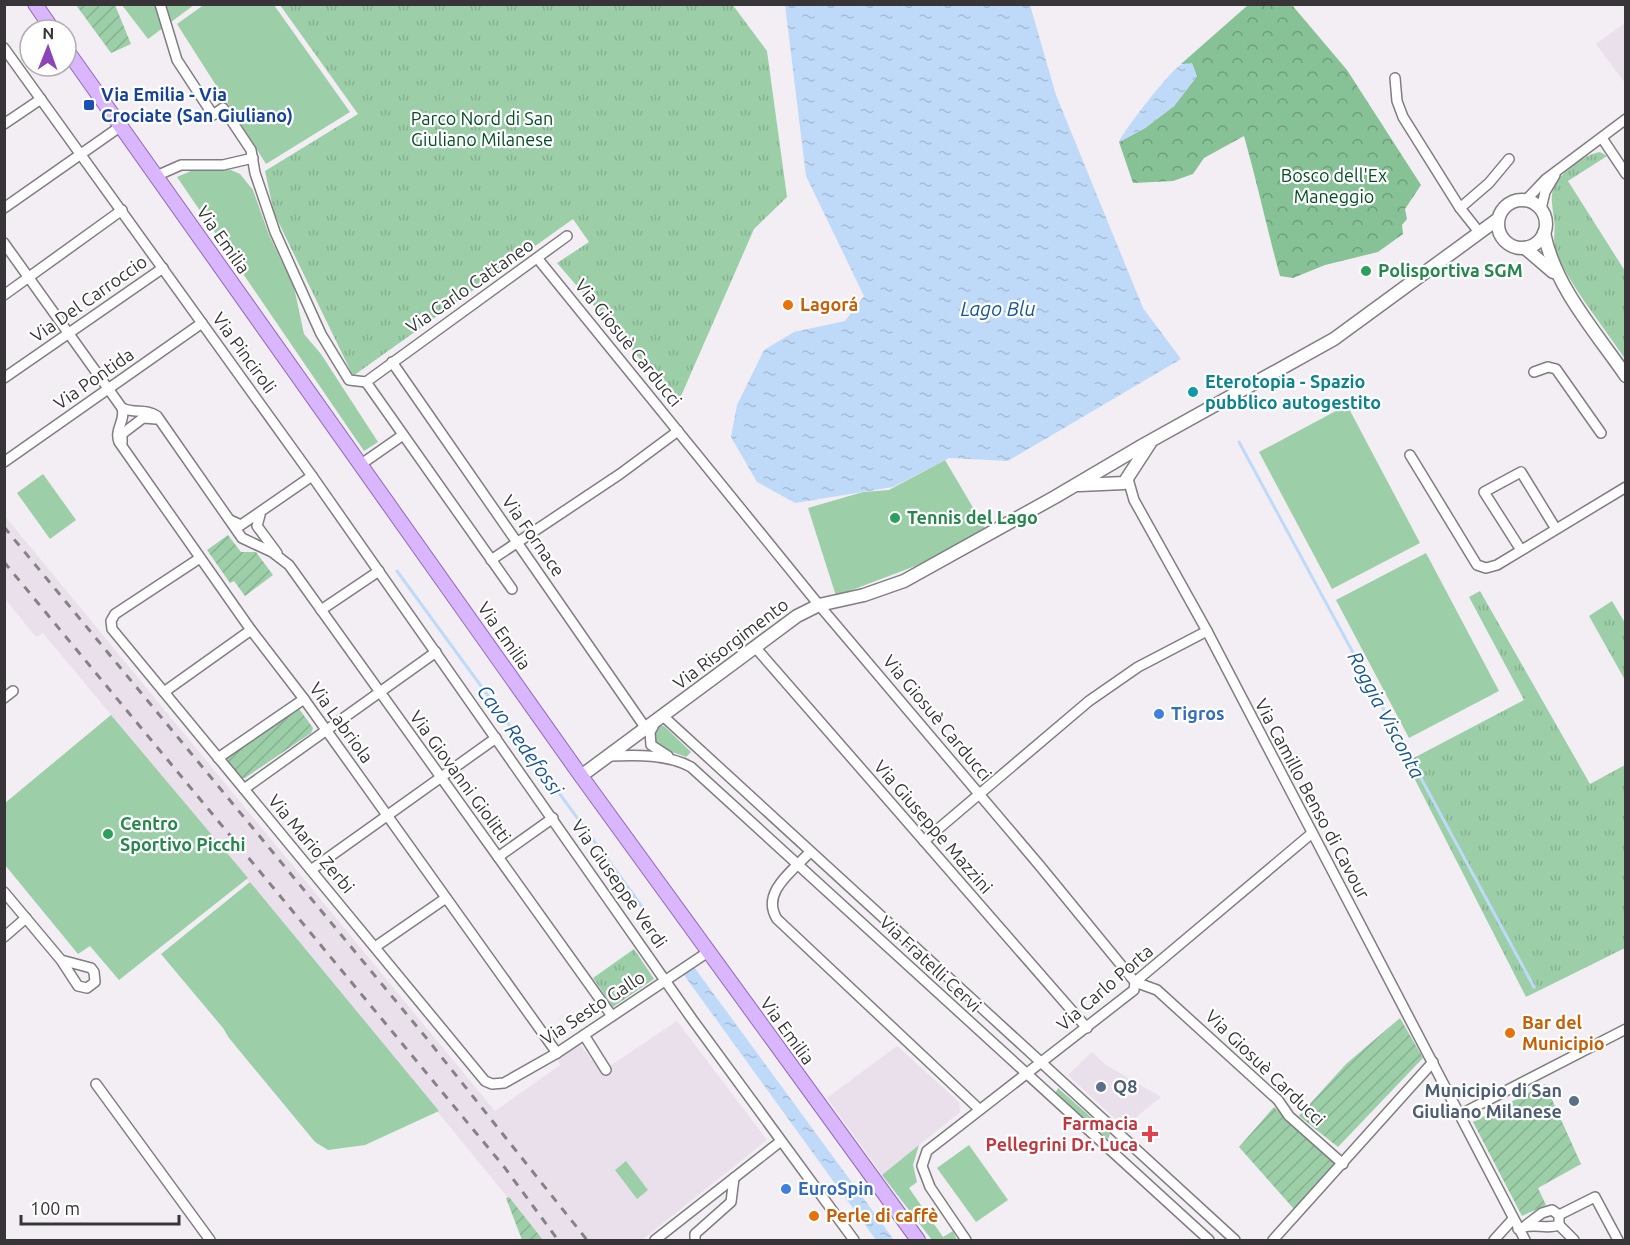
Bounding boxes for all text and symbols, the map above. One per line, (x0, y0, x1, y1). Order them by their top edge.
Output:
north arrow (18, 18, 78, 78)
text: N (42, 24, 54, 42)
place label: Via Emilia - Via Crociate (San Giuliano) (101, 84, 293, 126)
marker: Via Emilia - Via Crociate (San Giuliano) (82, 98, 96, 112)
park label: Parco Nord di San Giuliano Milanese (411, 108, 553, 149)
park label: Bosco dell'Ex Maneggio (1281, 165, 1387, 206)
street label: Via Emilia (193, 202, 254, 277)
street label: Via Carlo Cattaneo (402, 234, 537, 337)
street label: Via Del Carroccio (26, 251, 150, 346)
place label: Polisportiva SGM (1378, 260, 1523, 280)
marker: Polisportiva SGM (1359, 264, 1373, 278)
street label: Via Giosuè Carducci (571, 275, 686, 410)
place label: Lagorá (800, 294, 858, 314)
water label: Lago Blu (961, 297, 1036, 320)
marker: Lagorá (781, 298, 795, 312)
street label: Via Pinciroli (209, 308, 281, 396)
street label: Via Pontida (50, 344, 137, 413)
place label: Eterotopia - Spazio pubblico autogestito (1205, 371, 1381, 412)
marker: Eterotopia - Spazio pubblico autogestito (1186, 385, 1200, 399)
street label: Via Fornace (499, 491, 569, 580)
place label: Tennis del Lago (907, 507, 1038, 527)
marker: Tennis del Lago (888, 511, 902, 525)
street label: Via Risorgimento (669, 594, 792, 693)
street label: Via Emilia (474, 598, 535, 673)
water label: Roggia Visconta (1343, 647, 1430, 782)
street label: Via Giosuè Carducci (879, 651, 996, 784)
street label: Via Labriola (306, 678, 378, 766)
water label: Cavo Redefossi (473, 680, 569, 800)
street label: Via Camillo Benso di Cavour (1252, 695, 1374, 902)
place label: Tigros (1171, 703, 1225, 723)
street label: Via Giovanni Giolitti (406, 707, 515, 846)
marker: Tigros (1152, 707, 1166, 721)
street label: Via Giuseppe Mazzini (871, 756, 997, 897)
street label: Via Mario Zerbi (265, 790, 359, 897)
place label: Centro Sportivo Picchi (120, 813, 246, 854)
street label: Via Giuseppe Verdi (568, 816, 671, 951)
marker: Centro Sportivo Picchi (101, 827, 115, 841)
street label: Via Fratelli Cervi (876, 911, 985, 1015)
street label: Via Carlo Porta (1052, 940, 1156, 1034)
street label: Via Sesto Gallo (537, 966, 648, 1048)
street label: Via Emilia (757, 993, 819, 1068)
street label: Via Giosuè Carducci (1202, 1005, 1329, 1129)
place label: Bar del Municipio (1522, 1012, 1605, 1053)
marker: Bar del Municipio (1503, 1026, 1517, 1040)
place label: Q8 (1113, 1076, 1137, 1096)
marker: Q8 (1094, 1080, 1108, 1094)
place label: Municipio di San Giuliano Milanese (1412, 1080, 1562, 1121)
marker: Municipio di San Giuliano Milanese (1567, 1094, 1581, 1108)
place label: Farmacia Pellegrini Dr. Luca (986, 1113, 1138, 1154)
marker: Farmacia Pellegrini Dr. Luca (1143, 1127, 1157, 1141)
place label: EuroSpin (798, 1178, 874, 1198)
marker: EuroSpin (779, 1182, 793, 1196)
scale bar (21, 1188, 178, 1226)
text: 100 m (30, 1198, 80, 1218)
place label: Perle di caffè (826, 1205, 938, 1225)
marker: Perle di caffè (807, 1209, 821, 1223)

